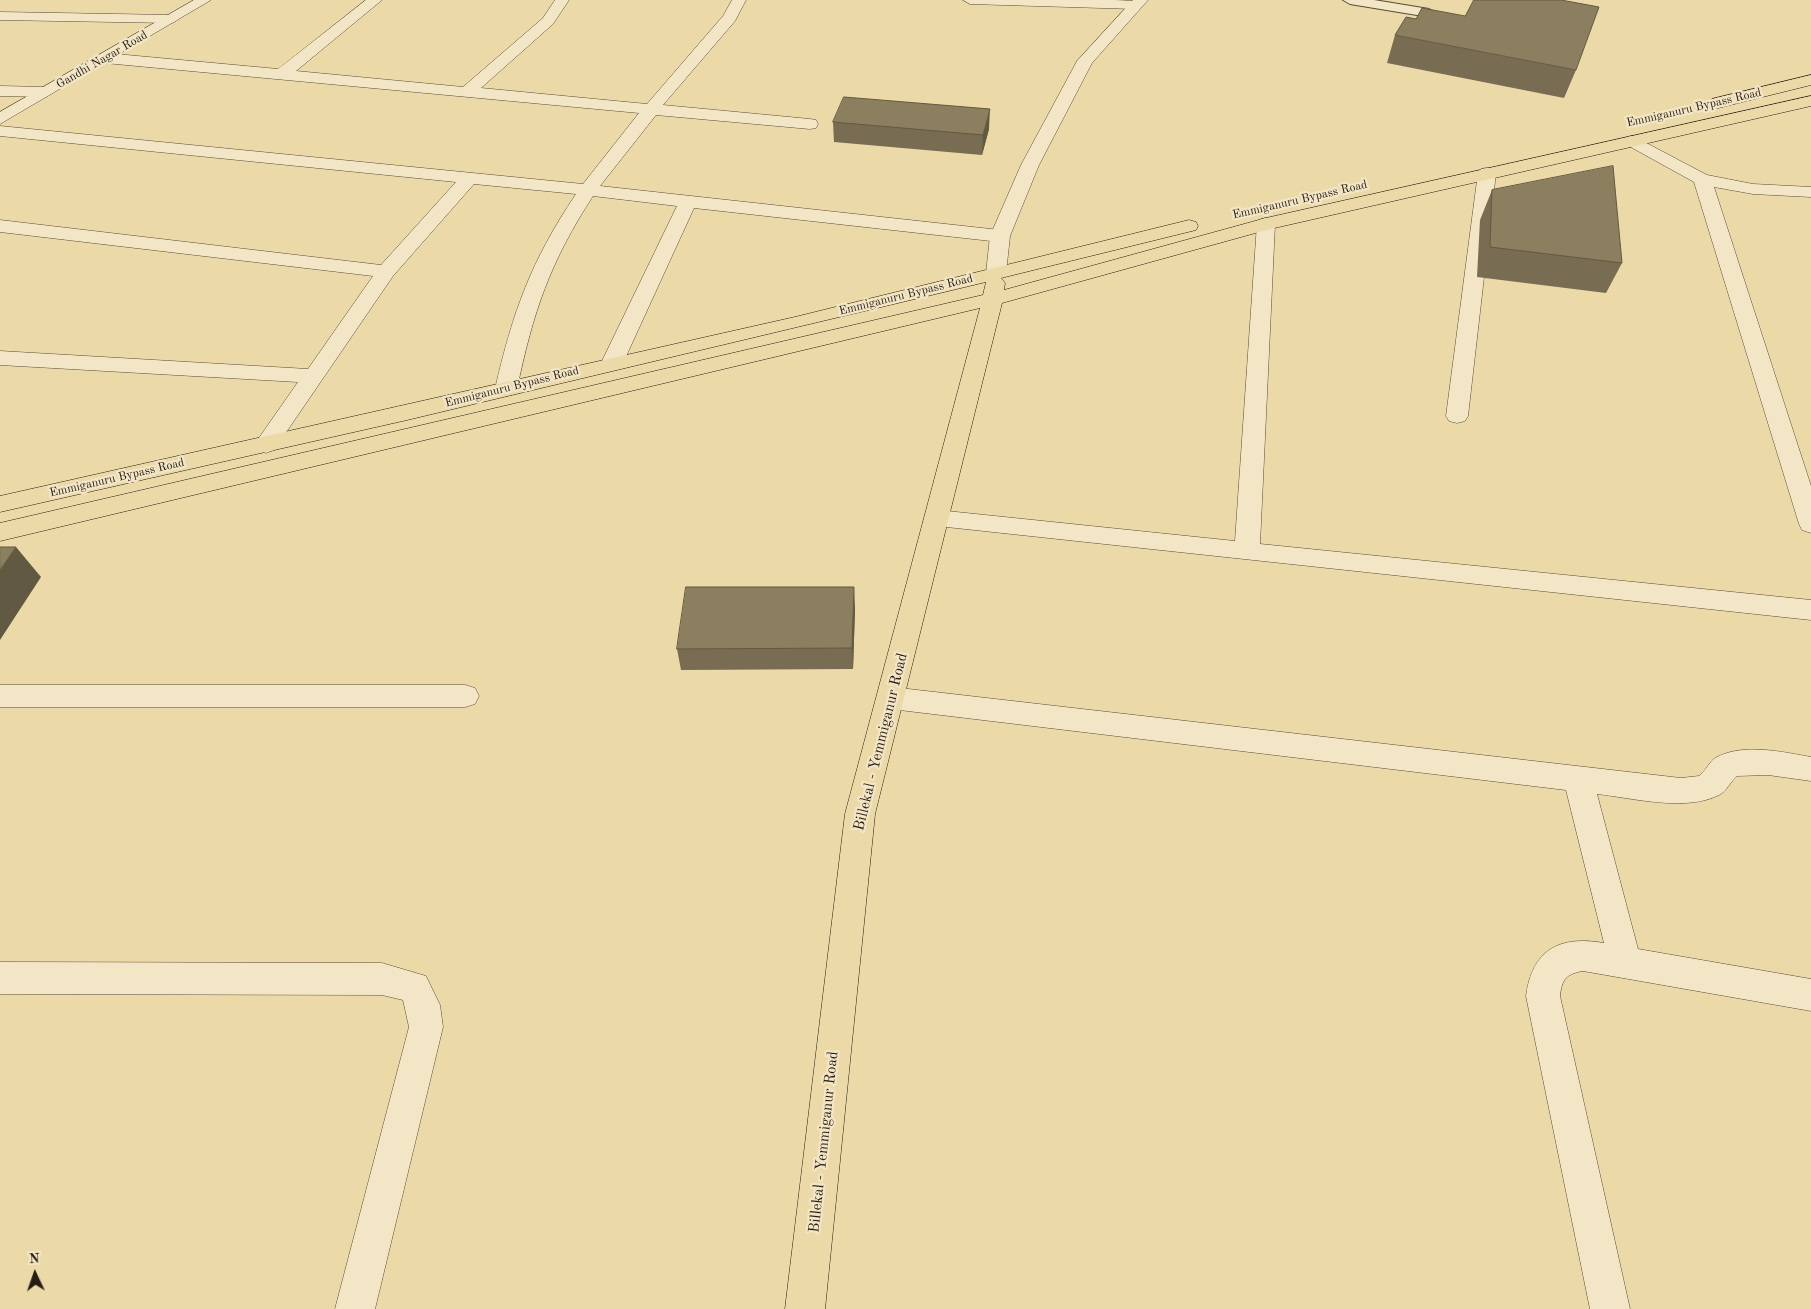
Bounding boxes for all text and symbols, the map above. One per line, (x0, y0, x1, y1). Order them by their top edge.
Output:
street label: Gandhi Nagar Road (54, 28, 150, 92)
street label: Emmiganuru Bypass Road (1625, 85, 1763, 131)
street label: Emmiganuru Bypass Road (1231, 177, 1369, 223)
street label: Emmiganuru Bypass Road (837, 271, 975, 319)
street label: Emmiganuru Bypass Road (443, 363, 581, 411)
street label: Emmiganuru Bypass Road (48, 455, 186, 501)
street label: Billekal - Yemmiganur Road (850, 651, 912, 833)
street label: Billekal - Yemmiganur Road (806, 1050, 842, 1234)
north arrow (10, 1249, 60, 1299)
text: N (28, 1252, 40, 1266)

